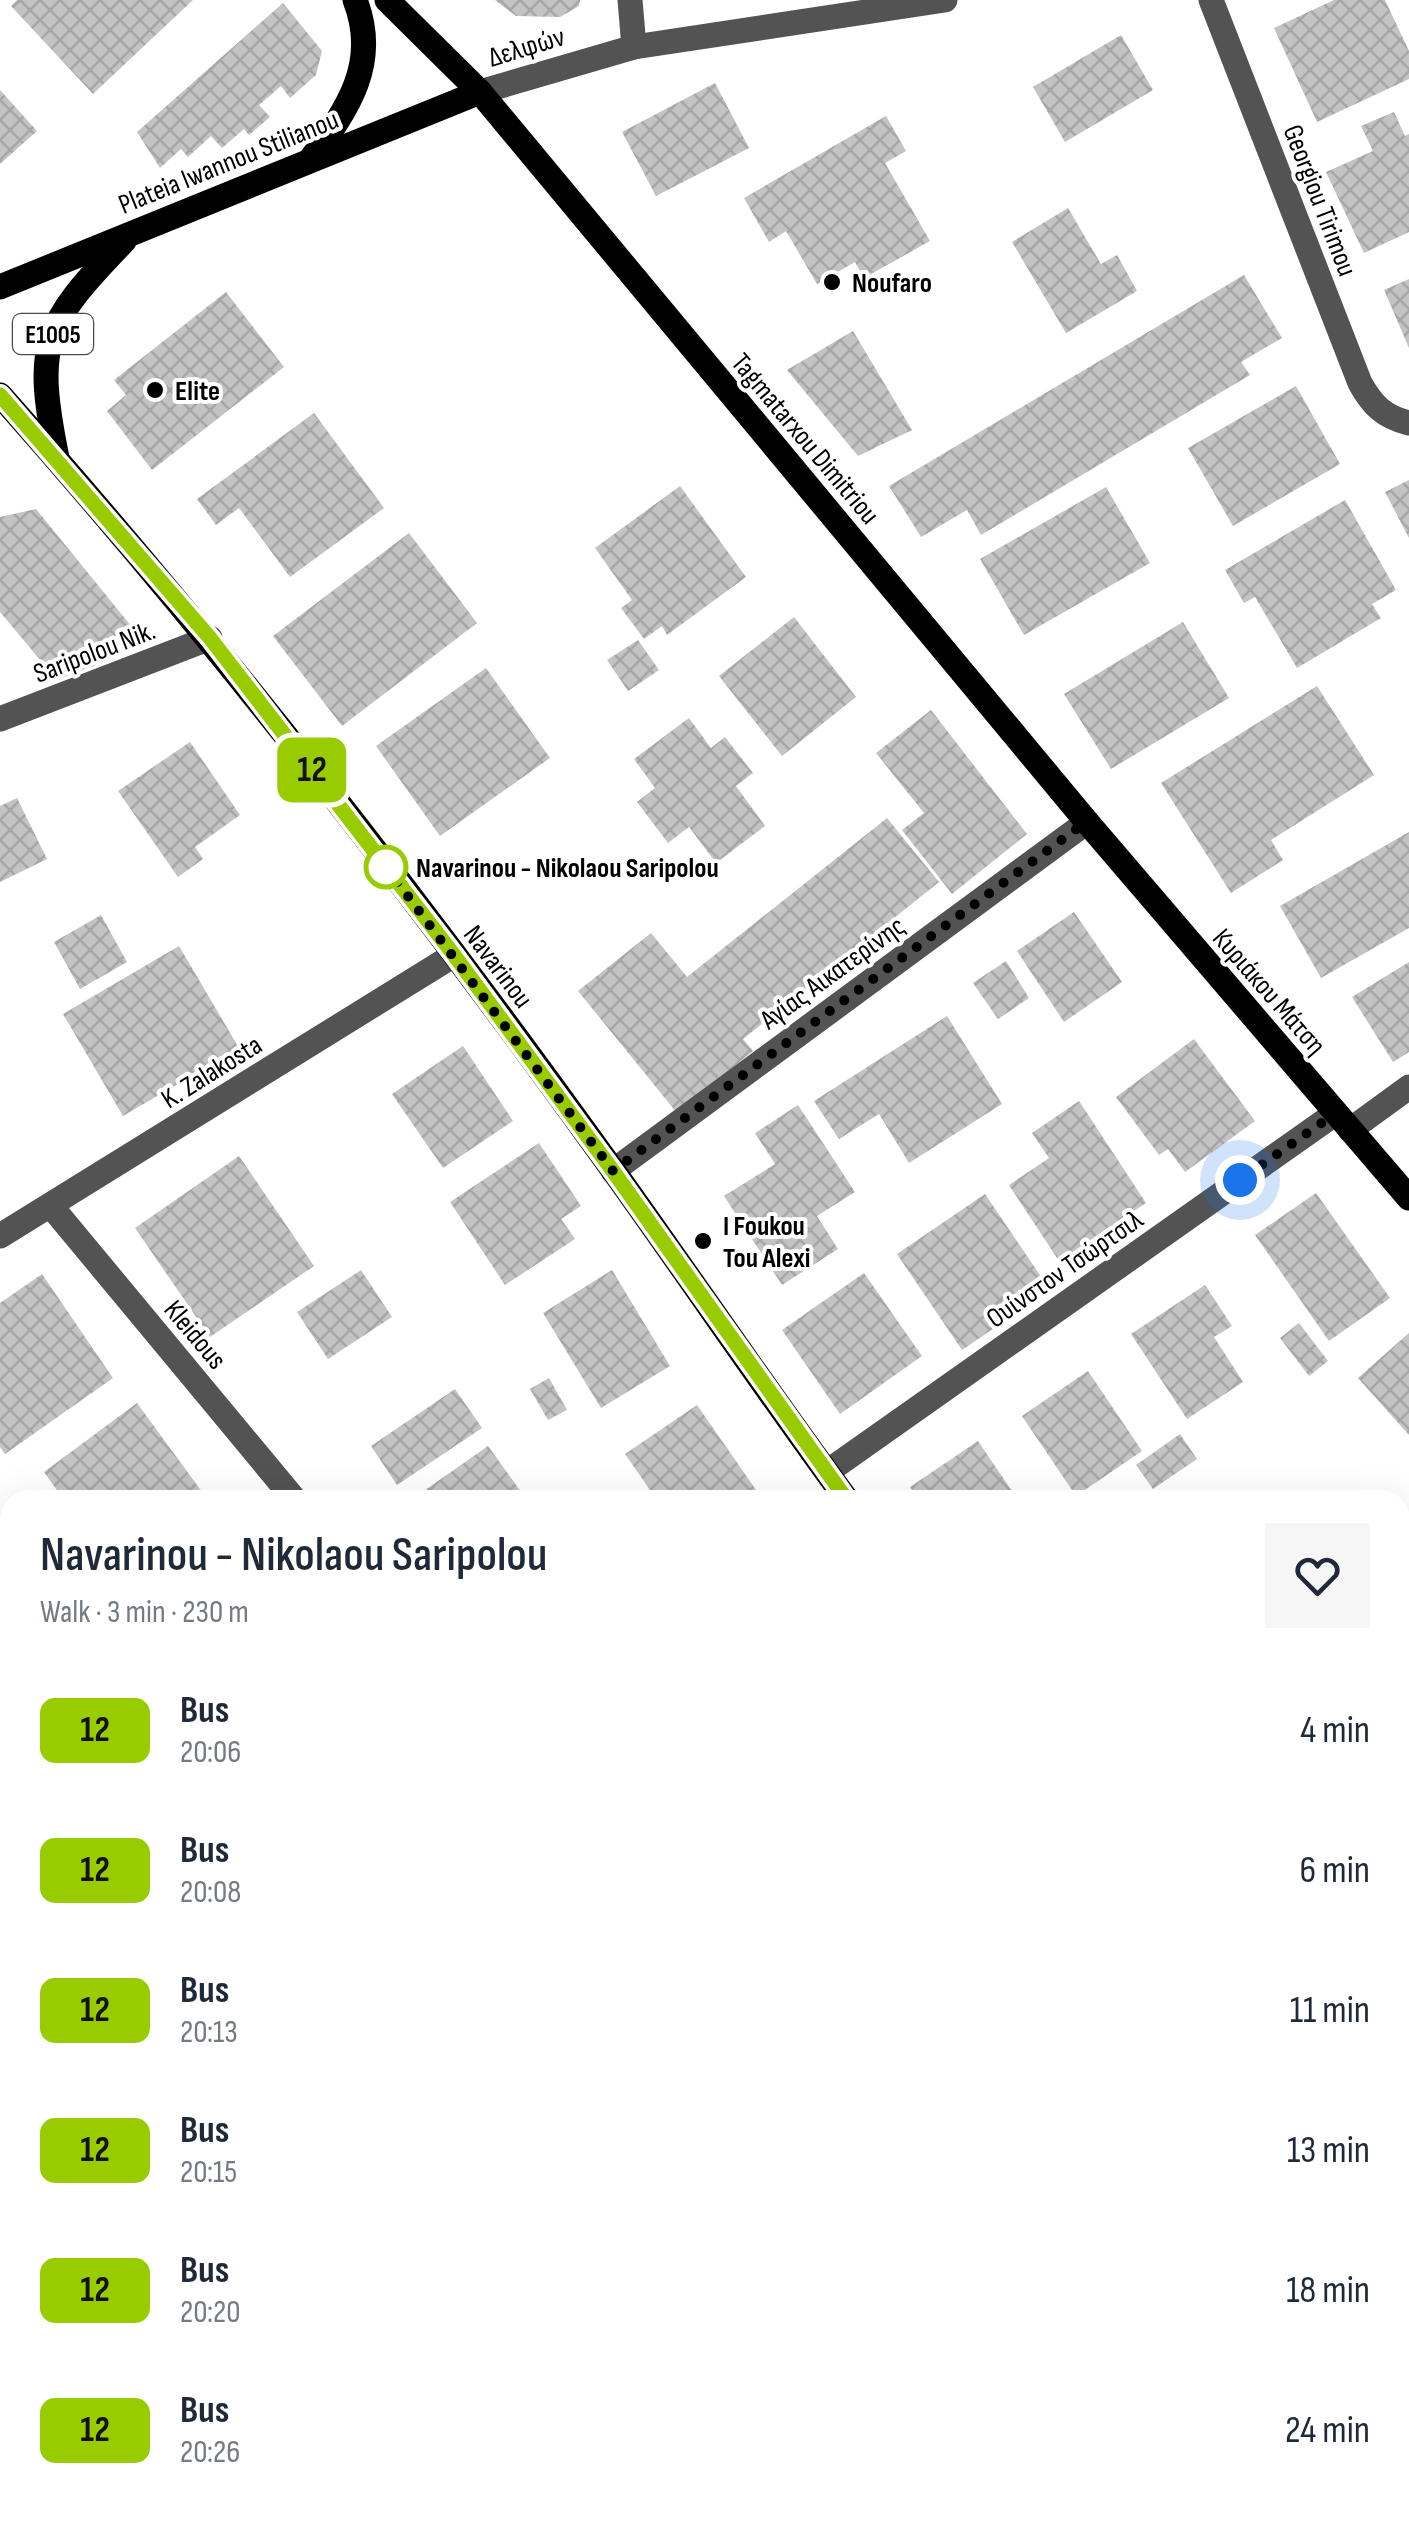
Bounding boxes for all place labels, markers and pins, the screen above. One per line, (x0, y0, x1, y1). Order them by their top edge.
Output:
place label: Noufaro (852, 267, 932, 300)
marker: Noufaro (821, 271, 843, 293)
place label: Elite (175, 375, 220, 408)
marker: Elite (144, 379, 166, 401)
marker: Navarinou - Nikolaou Saripolou (365, 846, 407, 888)
place label: Navarinou - Nikolaou Saripolou (416, 852, 719, 885)
place label: I Foukou Tou Alexi (723, 1210, 811, 1275)
marker: I Foukou Tou Alexi (692, 1230, 714, 1252)

